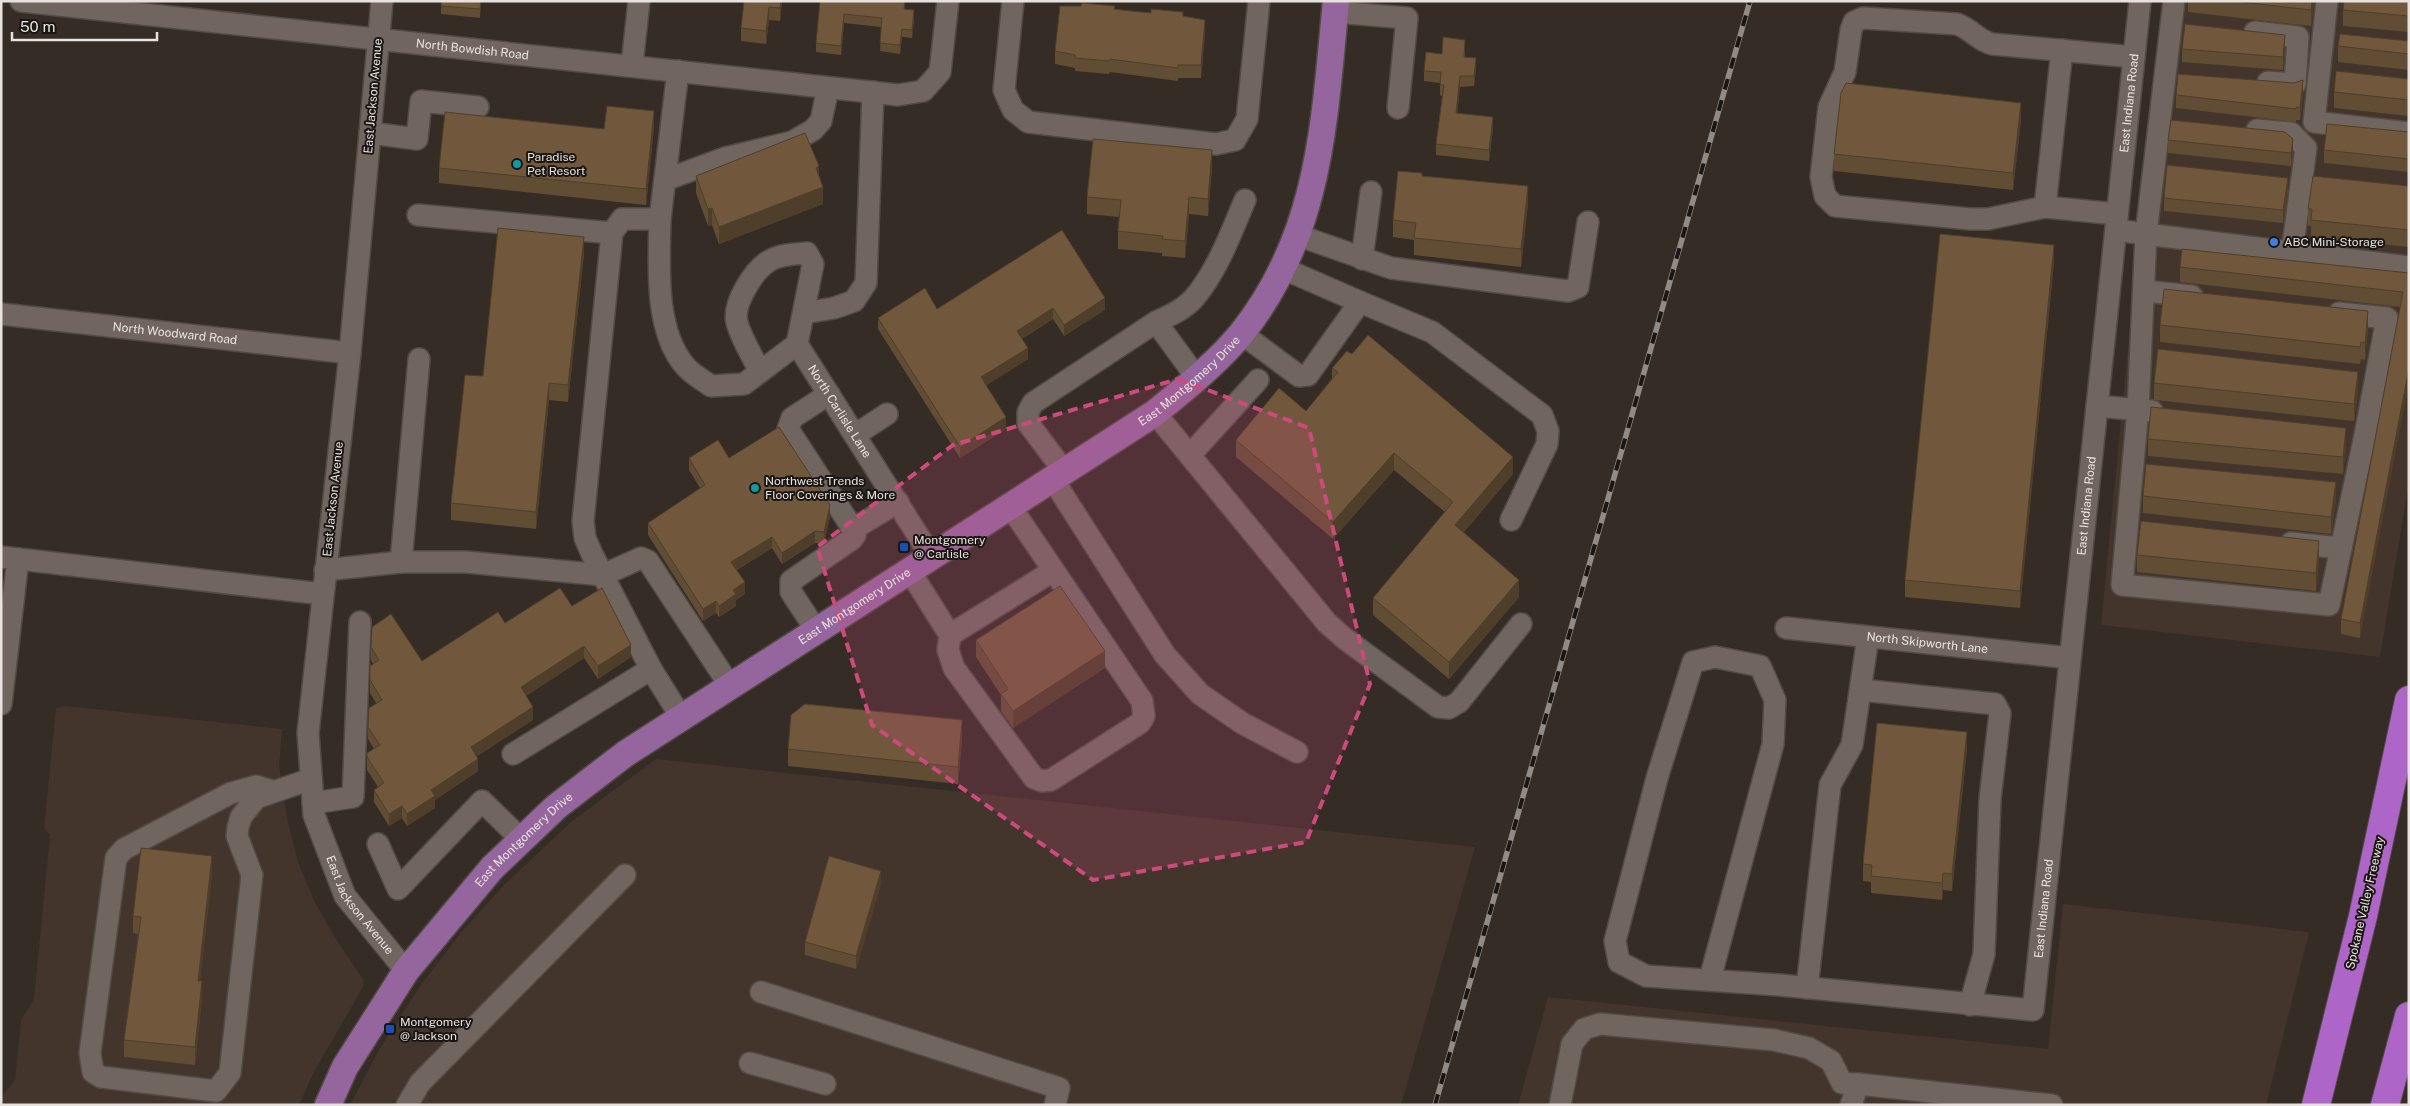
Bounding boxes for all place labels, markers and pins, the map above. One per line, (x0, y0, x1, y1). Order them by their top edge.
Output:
place label: Paradise Pet Resort (527, 150, 586, 178)
marker: Paradise Pet Resort (511, 158, 523, 170)
place label: ABC Mini-Storage (2284, 235, 2384, 249)
marker: ABC Mini-Storage (2268, 236, 2280, 248)
place label: Northwest Trends Floor Coverings & More (765, 474, 895, 502)
marker: Northwest Trends Floor Coverings & More (749, 482, 761, 494)
place label: Montgomery @ Carlisle (914, 533, 986, 561)
marker: Montgomery @ Carlisle (898, 541, 910, 553)
place label: Montgomery @ Jackson (400, 1015, 472, 1043)
marker: Montgomery @ Jackson (384, 1023, 396, 1035)

